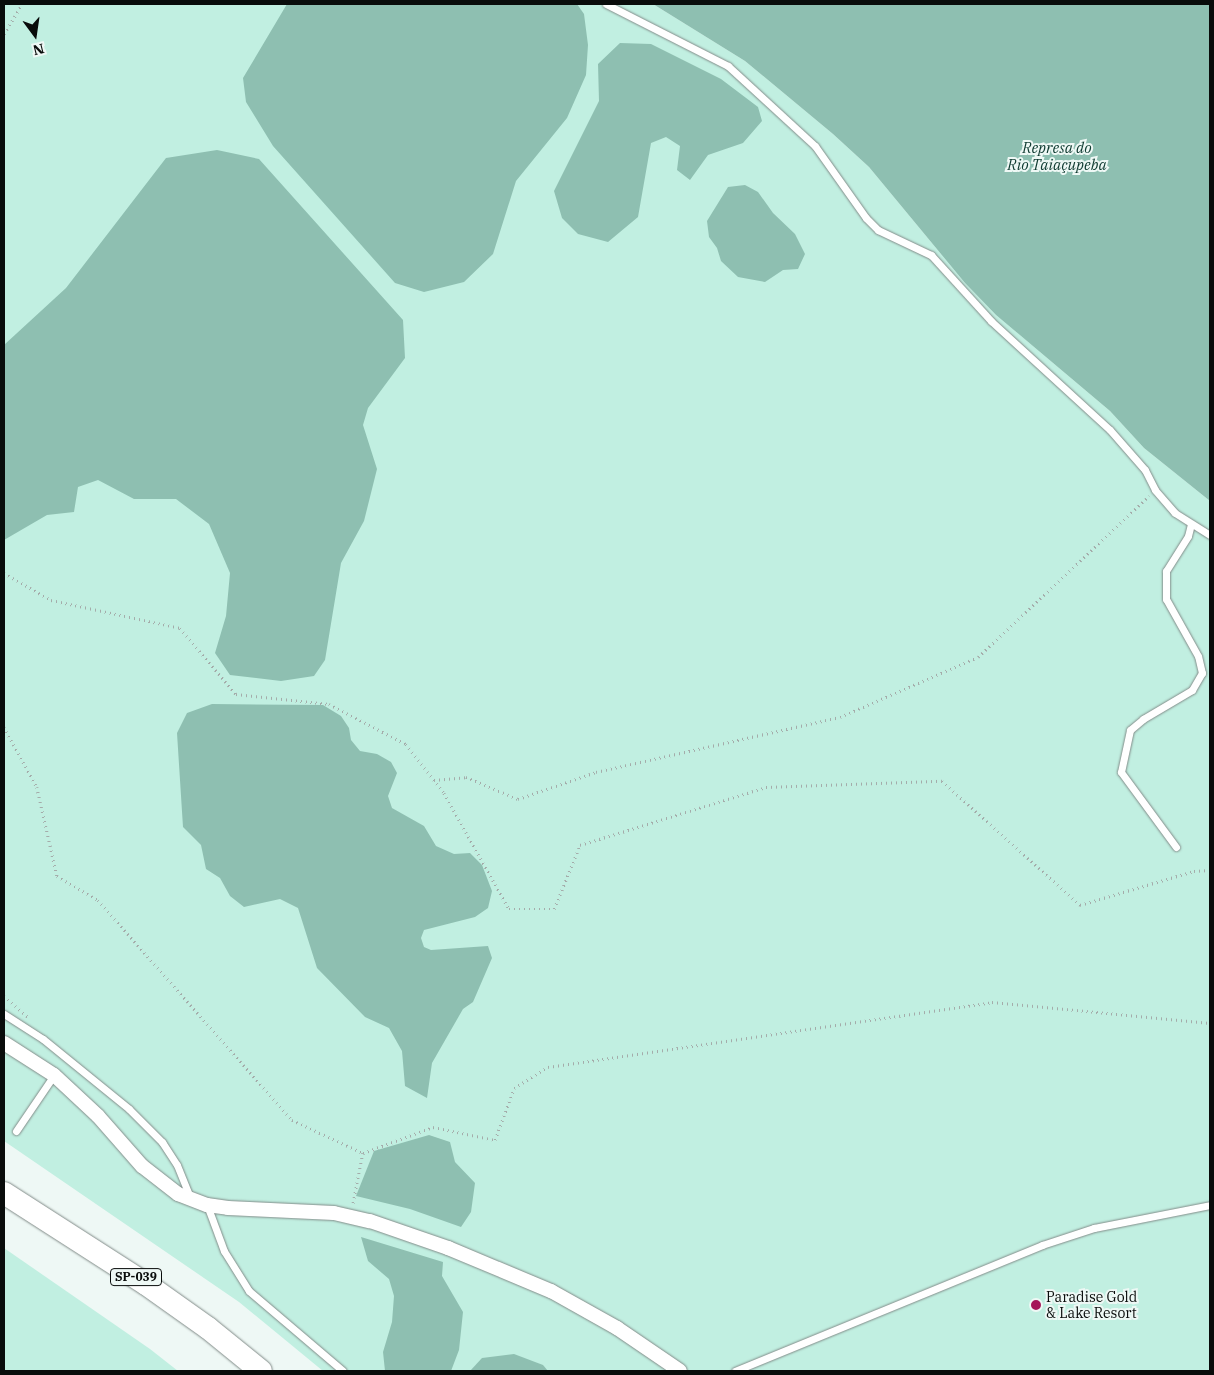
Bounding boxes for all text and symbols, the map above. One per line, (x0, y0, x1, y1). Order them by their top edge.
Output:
north arrow (10, 10, 60, 60)
text: N (31, 39, 46, 60)
water label: Represa do Rio Taiaçupeba (1007, 138, 1107, 173)
road number: SP-039 (110, 1268, 162, 1286)
place label: Paradise Gold & Lake Resort (1046, 1289, 1137, 1321)
marker: Paradise Gold & Lake Resort (1030, 1299, 1042, 1311)

